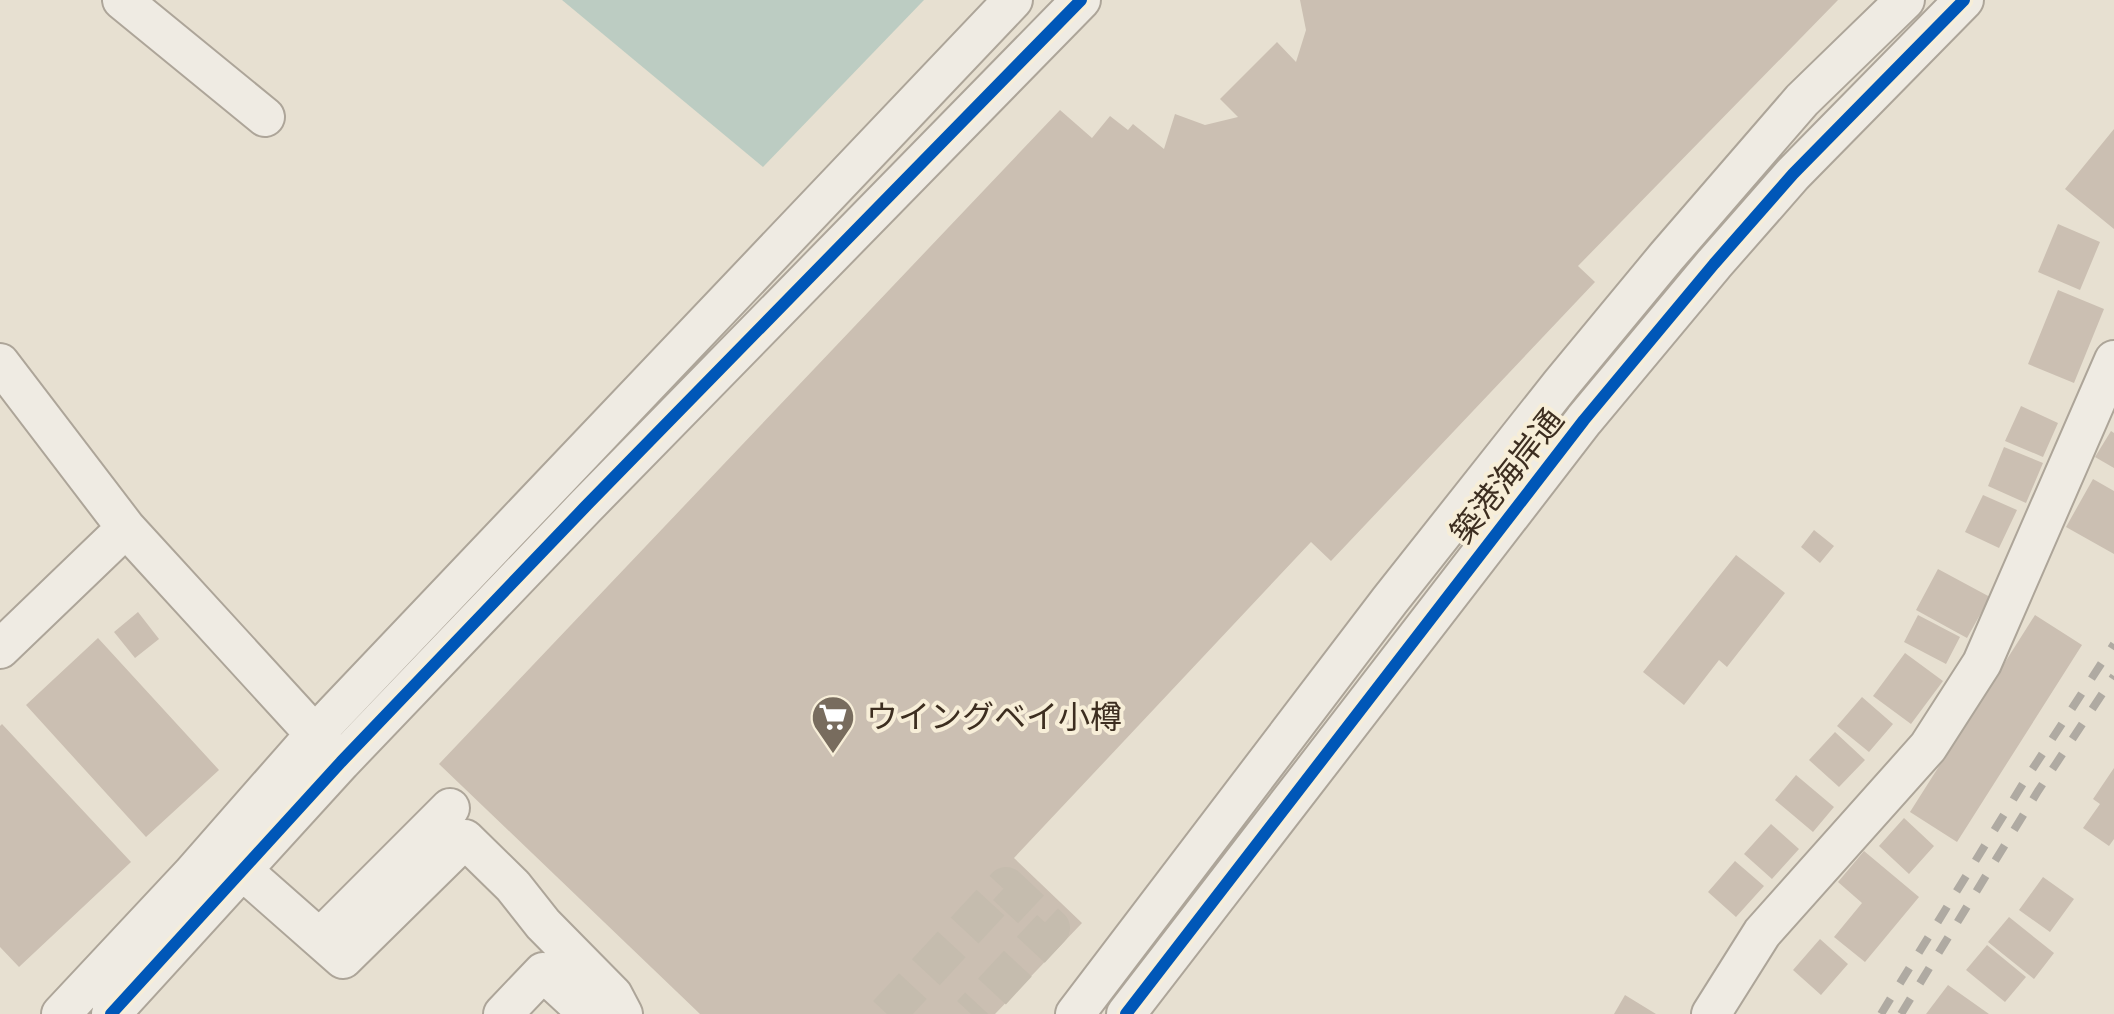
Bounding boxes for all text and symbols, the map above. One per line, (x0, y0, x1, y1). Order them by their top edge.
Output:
street label: 築港海岸通 (1443, 401, 1571, 551)
supermarket icon: ウイングベイ小樽 (810, 694, 856, 755)
place label: ウイングベイ小樽 (866, 698, 1122, 736)

